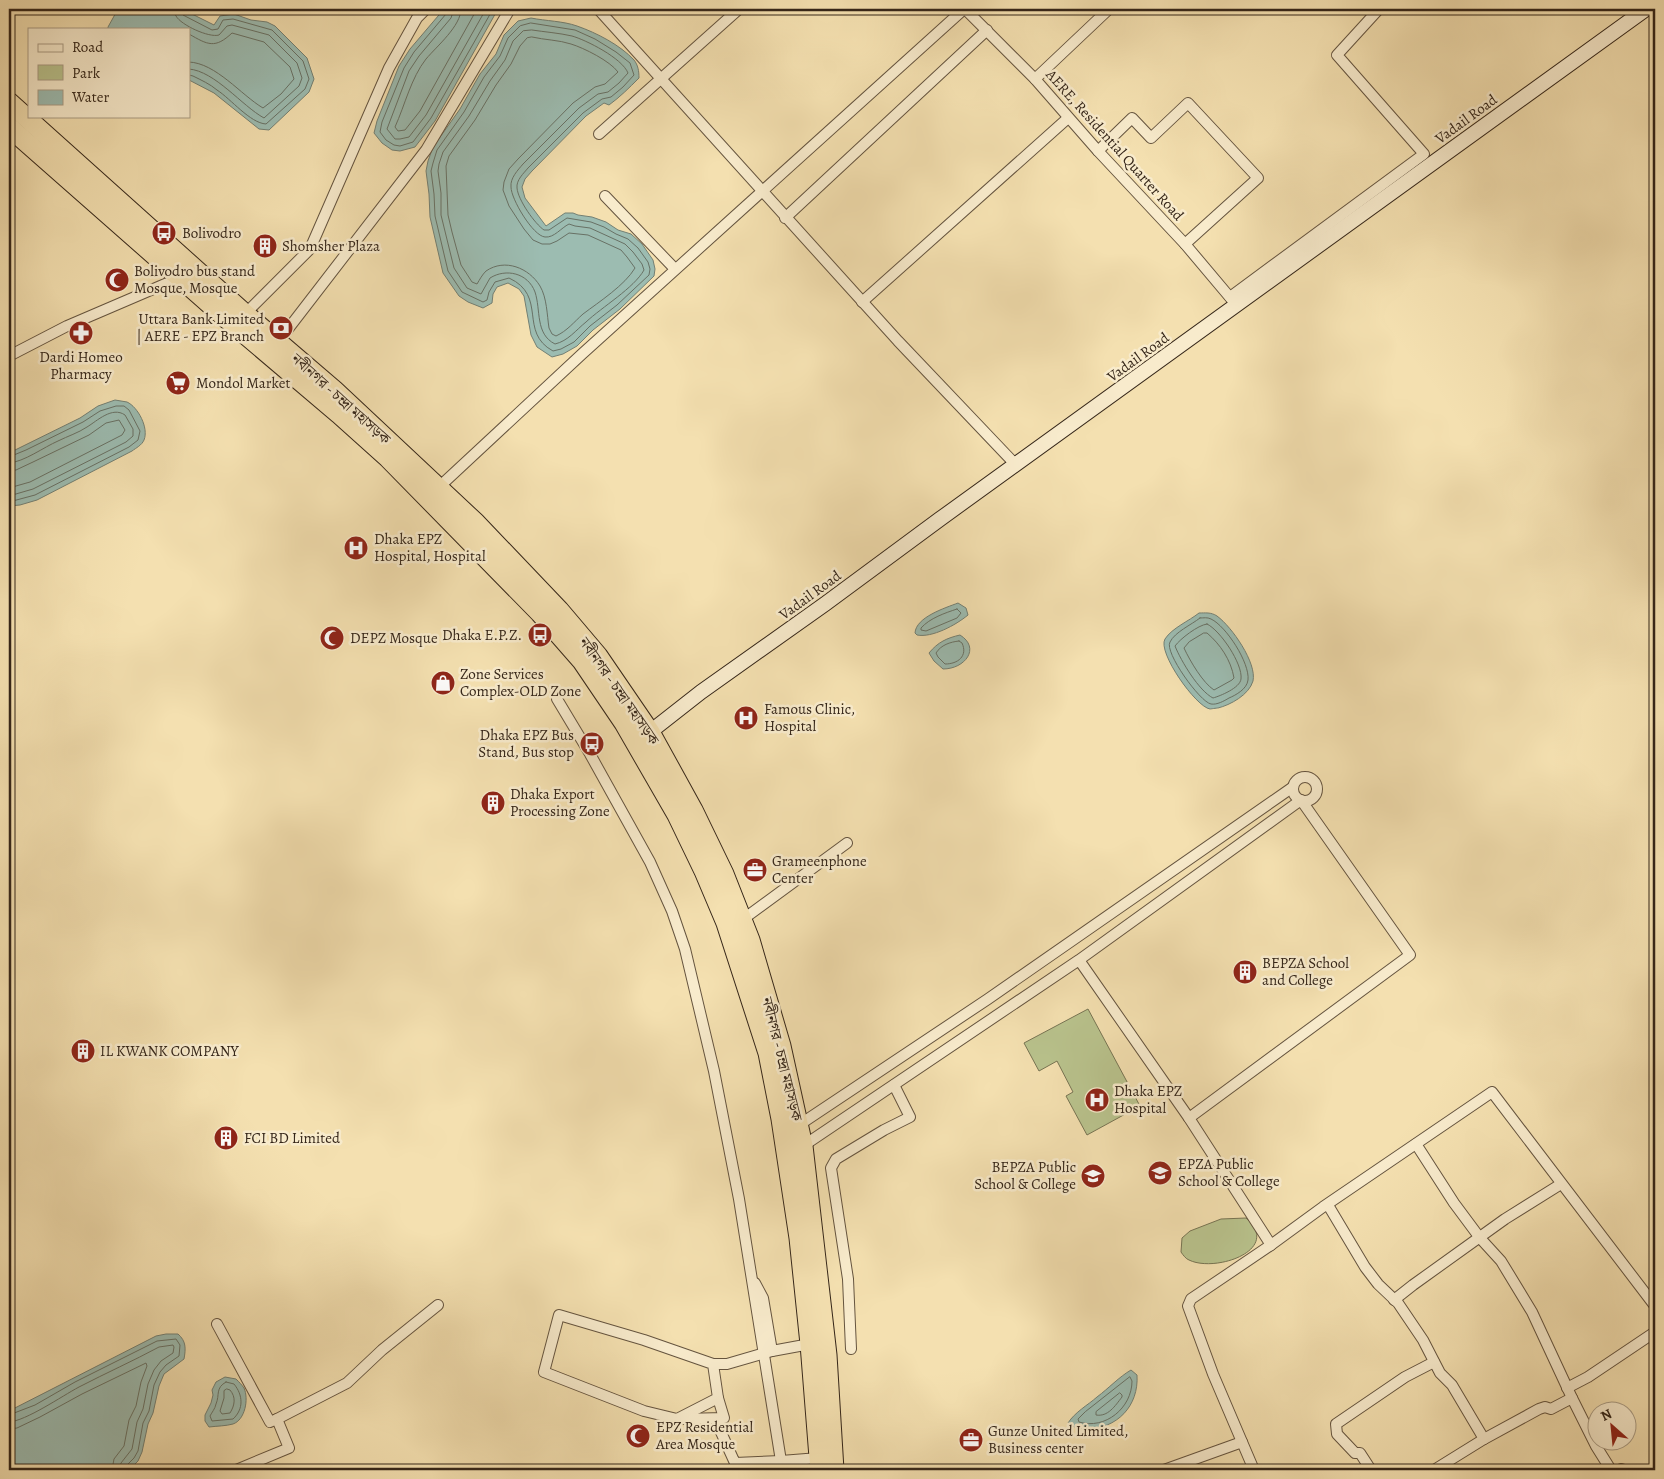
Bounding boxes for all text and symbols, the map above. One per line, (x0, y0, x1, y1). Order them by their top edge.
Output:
legend (28, 28, 190, 118)
text: Road (72, 37, 104, 57)
text: Park (72, 63, 101, 83)
street label: AERE, Residential Quarter Road (1041, 64, 1189, 226)
text: Water (71, 87, 109, 107)
street label: Vadail Road (1430, 89, 1502, 149)
bus stop icon: Bolivodro (151, 220, 177, 246)
place label: Bolivodro (182, 223, 241, 243)
building icon: Shomsher Plaza (252, 233, 278, 259)
place label: Shomsher Plaza (282, 236, 380, 256)
place label: Bolivodro bus stand Mosque, Mosque (134, 261, 256, 298)
mosque icon: Bolivodro bus stand Mosque, Mosque (104, 267, 130, 293)
place label: Uttara Bank Limited | AERE - EPZ Branch (136, 309, 265, 346)
bank icon: Uttara Bank Limited | AERE - EPZ Branch (268, 315, 294, 341)
pharmacy icon: Dardi Homeo Pharmacy (68, 320, 94, 346)
street label: Vadail Road (1102, 327, 1174, 387)
place label: Dardi Homeo Pharmacy (39, 347, 123, 384)
street label: নবীনগর - চন্দ্রা মহাসড়ক (286, 348, 395, 449)
supermarket icon: Mondol Market (165, 370, 191, 396)
place label: Mondol Market (196, 373, 290, 393)
place label: Dhaka EPZ Hospital, Hospital (374, 529, 486, 566)
hospital icon: Dhaka EPZ Hospital, Hospital (343, 535, 369, 561)
street label: Vadail Road (774, 565, 846, 625)
bus stop icon: Dhaka E.P.Z. (527, 622, 553, 648)
mosque icon: DEPZ Mosque (319, 625, 345, 651)
place label: Dhaka E.P.Z. (442, 625, 522, 645)
place label: DEPZ Mosque (350, 628, 438, 648)
street label: নবীনগর - চন্দ্রা মহাসড়ক (574, 633, 664, 749)
place label: Zone Services Complex-OLD Zone (460, 664, 582, 701)
shop icon: Zone Services Complex-OLD Zone (430, 670, 456, 696)
place label: Famous Clinic, Hospital (764, 699, 855, 736)
hospital icon: Famous Clinic, Hospital (733, 705, 759, 731)
place label: Dhaka EPZ Bus Stand, Bus stop (478, 725, 574, 762)
bus stop icon: Dhaka EPZ Bus Stand, Bus stop (579, 731, 605, 757)
place label: Dhaka Export Processing Zone (510, 784, 610, 821)
building icon: Dhaka Export Processing Zone (480, 790, 506, 816)
place label: Grameenphone Center (772, 851, 867, 888)
office icon: Grameenphone Center (742, 857, 768, 883)
place label: BEPZA School and College (1262, 953, 1349, 990)
building icon: BEPZA School and College (1232, 959, 1258, 985)
street label: নবীনগর - চন্দ্রা মহাসড়ক (757, 994, 807, 1123)
building icon: IL KWANK COMPANY (70, 1038, 96, 1064)
place label: IL KWANK COMPANY (100, 1041, 239, 1061)
place label: Dhaka EPZ Hospital (1114, 1081, 1182, 1118)
hospital icon: Dhaka EPZ Hospital (1084, 1087, 1110, 1113)
building icon: FCI BD Limited (213, 1125, 239, 1151)
place label: FCI BD Limited (244, 1128, 341, 1148)
place label: EPZA Public School & College (1178, 1154, 1280, 1191)
place label: BEPZA Public School & College (974, 1157, 1076, 1194)
school or university icon: EPZA Public School & College (1147, 1160, 1173, 1186)
school or university icon: BEPZA Public School & College (1080, 1163, 1106, 1189)
north arrow (1586, 1402, 1636, 1452)
text: N (1597, 1404, 1615, 1426)
place label: EPZ Residential Area Mosque (655, 1417, 753, 1454)
place label: Gunze United Limited, Business center (988, 1421, 1128, 1458)
mosque icon: EPZ Residential Area Mosque (625, 1423, 651, 1449)
office icon: Gunze United Limited, Business center (958, 1427, 984, 1453)

